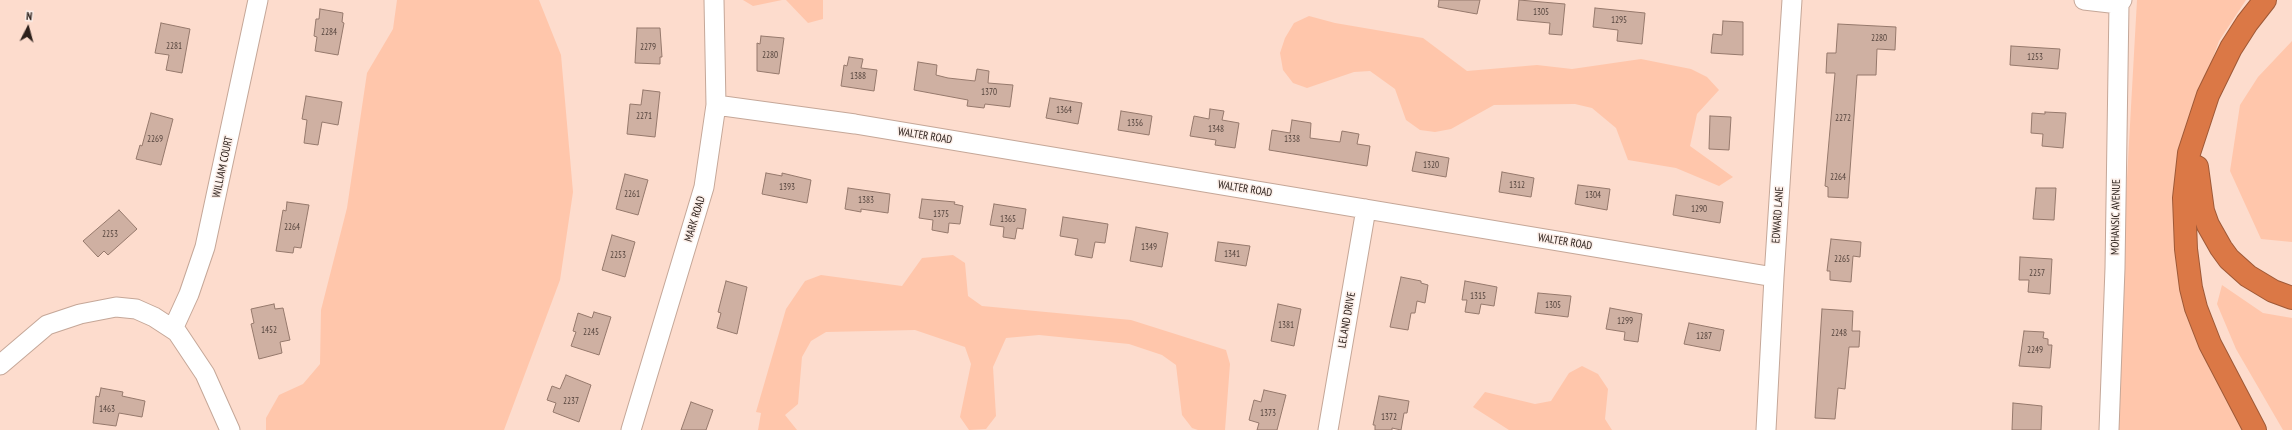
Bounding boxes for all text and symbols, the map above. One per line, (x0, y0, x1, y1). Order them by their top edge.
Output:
house number: 1305 (1533, 7, 1549, 17)
north arrow (8, 8, 48, 48)
text: N (26, 9, 33, 23)
house number: 1295 (1611, 15, 1627, 25)
house number: 2284 (321, 27, 337, 37)
house number: 2280 (1871, 33, 1887, 43)
house number: 2281 (166, 41, 182, 51)
house number: 2279 (640, 42, 656, 52)
house number: 2280 (762, 50, 778, 60)
house number: 1253 (2027, 52, 2043, 62)
house number: 1388 (850, 71, 866, 81)
house number: 1370 (981, 87, 997, 97)
house number: 1364 (1056, 105, 1072, 115)
house number: 2271 (636, 111, 652, 121)
house number: 2272 (1835, 113, 1851, 123)
house number: 1356 (1127, 118, 1143, 128)
house number: 1348 (1208, 124, 1224, 134)
street label: WALTER ROAD (897, 125, 953, 147)
house number: 2269 (147, 134, 163, 144)
house number: 1338 (1284, 134, 1300, 144)
street label: WILLIAM COURT (210, 135, 236, 199)
house number: 1320 (1423, 160, 1439, 170)
house number: 2264 (1830, 172, 1846, 182)
street label: WALTER ROAD (1217, 178, 1273, 200)
street label: MOHANSIC AVENUE (2109, 179, 2123, 255)
house number: 1312 (1509, 180, 1525, 190)
house number: 1393 (779, 182, 795, 192)
street label: EDWARD LANE (1769, 186, 1787, 244)
house number: 2261 (624, 189, 640, 199)
house number: 1304 (1585, 190, 1601, 200)
street label: MARK ROAD (682, 195, 708, 243)
house number: 1383 (858, 195, 874, 205)
house number: 1290 (1691, 204, 1707, 214)
house number: 1375 (933, 209, 949, 219)
house number: 1365 (1000, 214, 1016, 224)
house number: 2264 (284, 222, 300, 232)
house number: 2253 (102, 229, 118, 239)
street label: WALTER ROAD (1537, 231, 1593, 253)
house number: 1349 (1141, 242, 1157, 252)
house number: 1341 (1224, 249, 1240, 259)
house number: 2253 (610, 250, 626, 260)
house number: 2265 (1834, 254, 1850, 264)
house number: 2257 (2029, 268, 2045, 278)
street label: LELAND DRIVE (1336, 291, 1358, 349)
house number: 1315 (1470, 291, 1486, 301)
house number: 1305 (1545, 300, 1561, 310)
house number: 1299 (1617, 316, 1633, 326)
house number: 1381 (1278, 320, 1294, 330)
house number: 1452 (261, 325, 277, 335)
house number: 2245 (583, 327, 599, 337)
house number: 2248 (1831, 328, 1847, 338)
house number: 1287 (1696, 331, 1712, 341)
house number: 2249 (2027, 345, 2043, 355)
house number: 2237 (563, 396, 579, 406)
house number: 1463 (99, 404, 115, 414)
house number: 1373 (1260, 408, 1276, 418)
house number: 1372 (1381, 412, 1397, 422)

